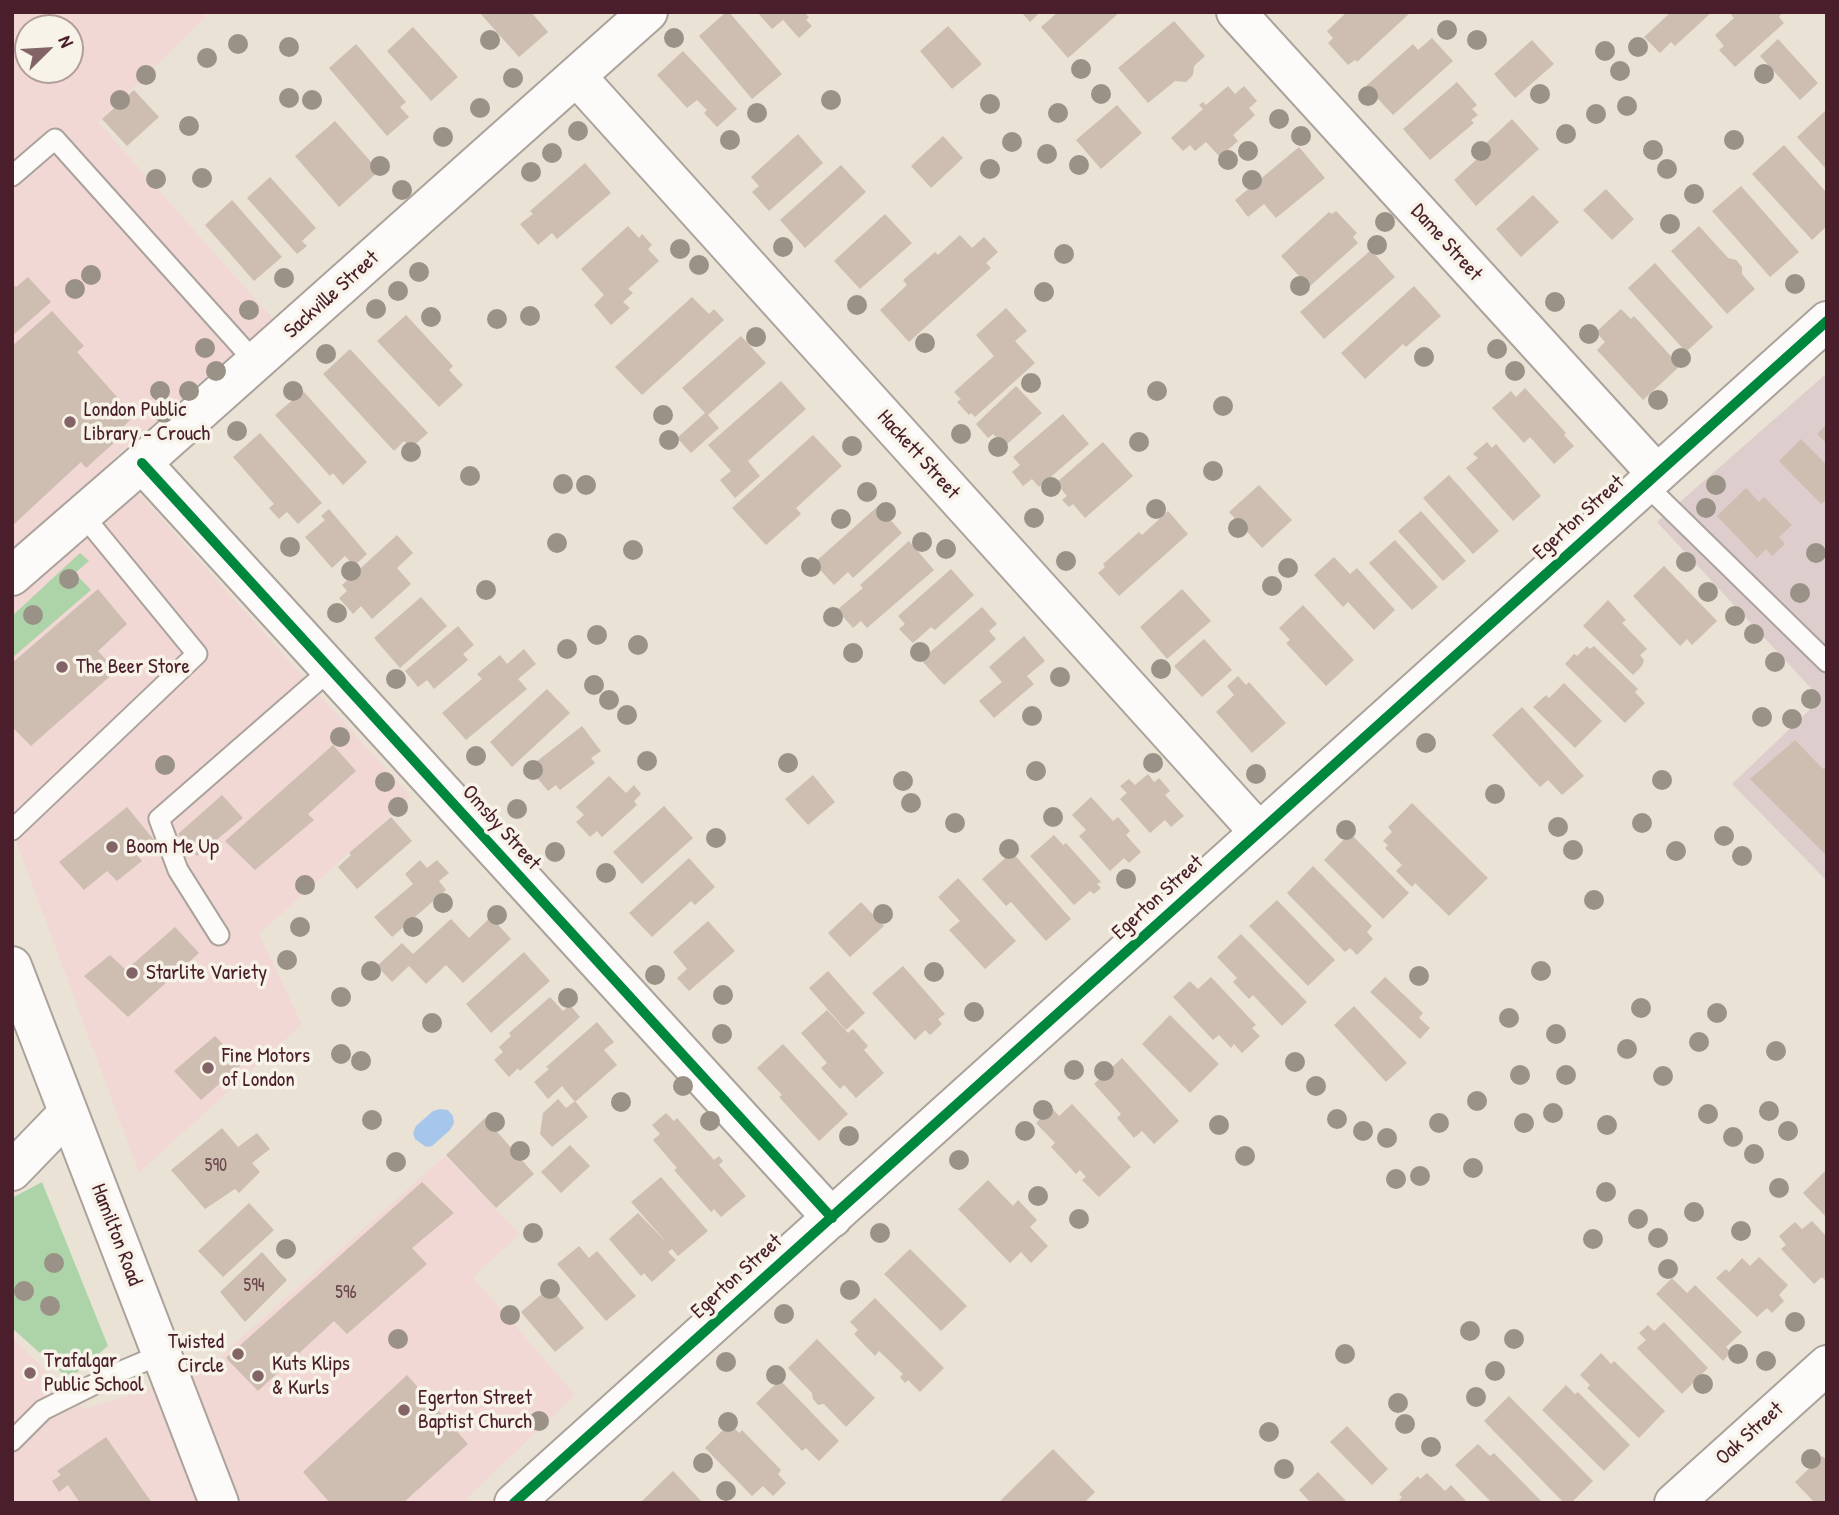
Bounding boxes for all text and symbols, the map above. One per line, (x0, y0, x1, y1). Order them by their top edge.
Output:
north arrow (14, 14, 84, 84)
text: N (52, 31, 80, 51)
street label: Dame Street (1405, 199, 1487, 287)
street label: Sackville Street (279, 246, 385, 344)
place label: London Public Library - Crouch (84, 397, 210, 447)
street label: Hackett Street (871, 405, 965, 505)
marker: London Public Library - Crouch (62, 414, 78, 430)
street label: Egerton Street (1528, 471, 1630, 565)
place label: The Beer Store (76, 654, 190, 680)
marker: The Beer Store (54, 659, 70, 675)
street label: Omsby Street (456, 780, 546, 876)
place label: Boom Me Up (126, 834, 219, 860)
marker: Boom Me Up (104, 839, 120, 855)
street label: Egerton Street (1107, 851, 1209, 945)
place label: Starlite Variety (146, 960, 267, 986)
marker: Starlite Variety (124, 965, 140, 981)
place label: Fine Motors of London (222, 1043, 310, 1093)
marker: Fine Motors of London (200, 1060, 216, 1076)
house number: 590 (205, 1155, 227, 1177)
street label: Hamilton Road (85, 1181, 147, 1289)
street label: Egerton Street (686, 1230, 788, 1324)
house number: 594 (244, 1275, 264, 1297)
house number: 596 (335, 1282, 357, 1304)
place label: Twisted Circle (168, 1329, 224, 1379)
marker: Twisted Circle (230, 1346, 246, 1362)
place label: Trafalgar Public School (44, 1348, 144, 1398)
place label: Kuts Klips & Kurls (272, 1351, 350, 1401)
marker: Trafalgar Public School (22, 1365, 38, 1381)
marker: Kuts Klips & Kurls (250, 1368, 266, 1384)
place label: Egerton Street Baptist Church (418, 1385, 532, 1435)
street label: Oak Street (1711, 1397, 1789, 1471)
marker: Egerton Street Baptist Church (396, 1402, 412, 1418)

